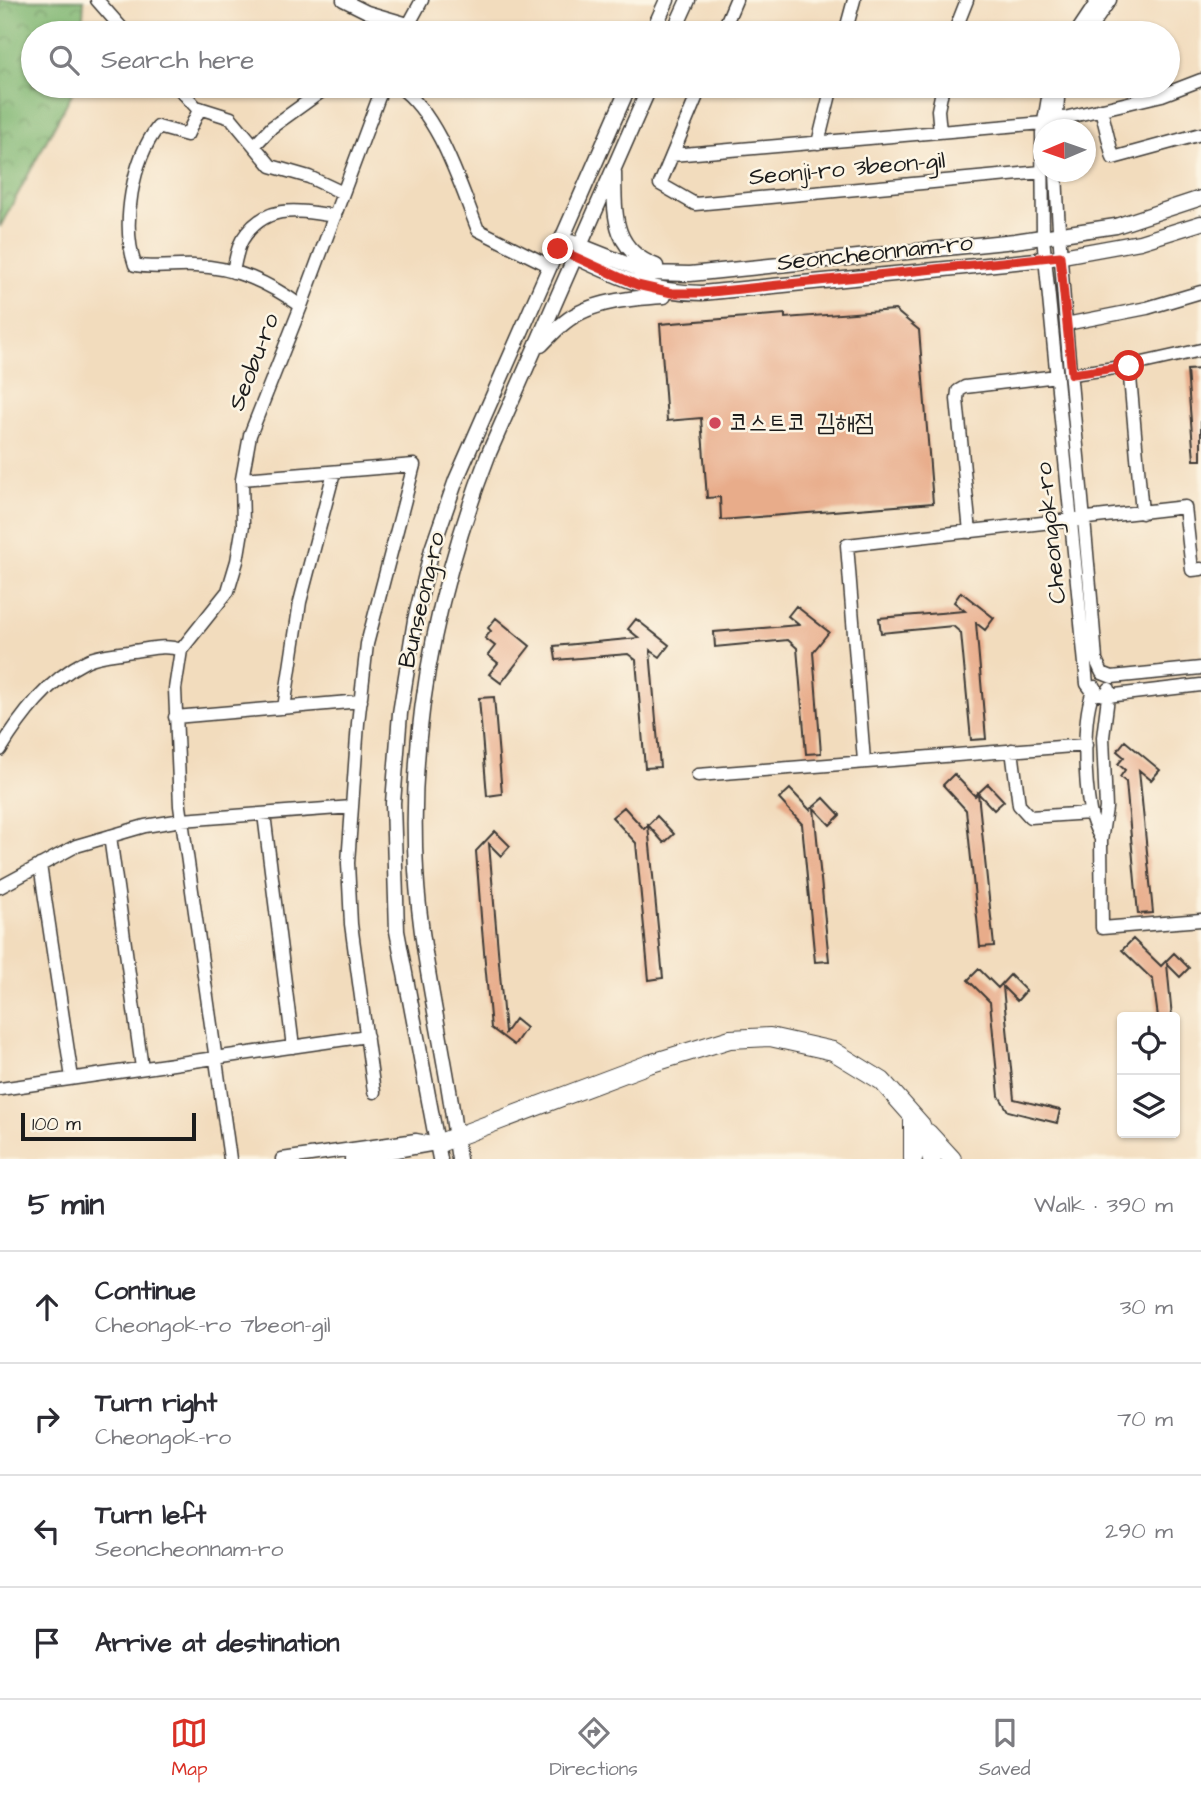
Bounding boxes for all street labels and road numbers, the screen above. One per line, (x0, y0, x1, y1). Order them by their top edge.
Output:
street label: Seonji-ro 3beon-gil (747, 143, 947, 196)
street label: Seoncheonnam-ro (775, 226, 975, 280)
street label: Seobu-ro (220, 308, 288, 416)
street label: Cheongok-ro (1027, 460, 1076, 605)
street label: Bunseong-ro (390, 528, 455, 671)

